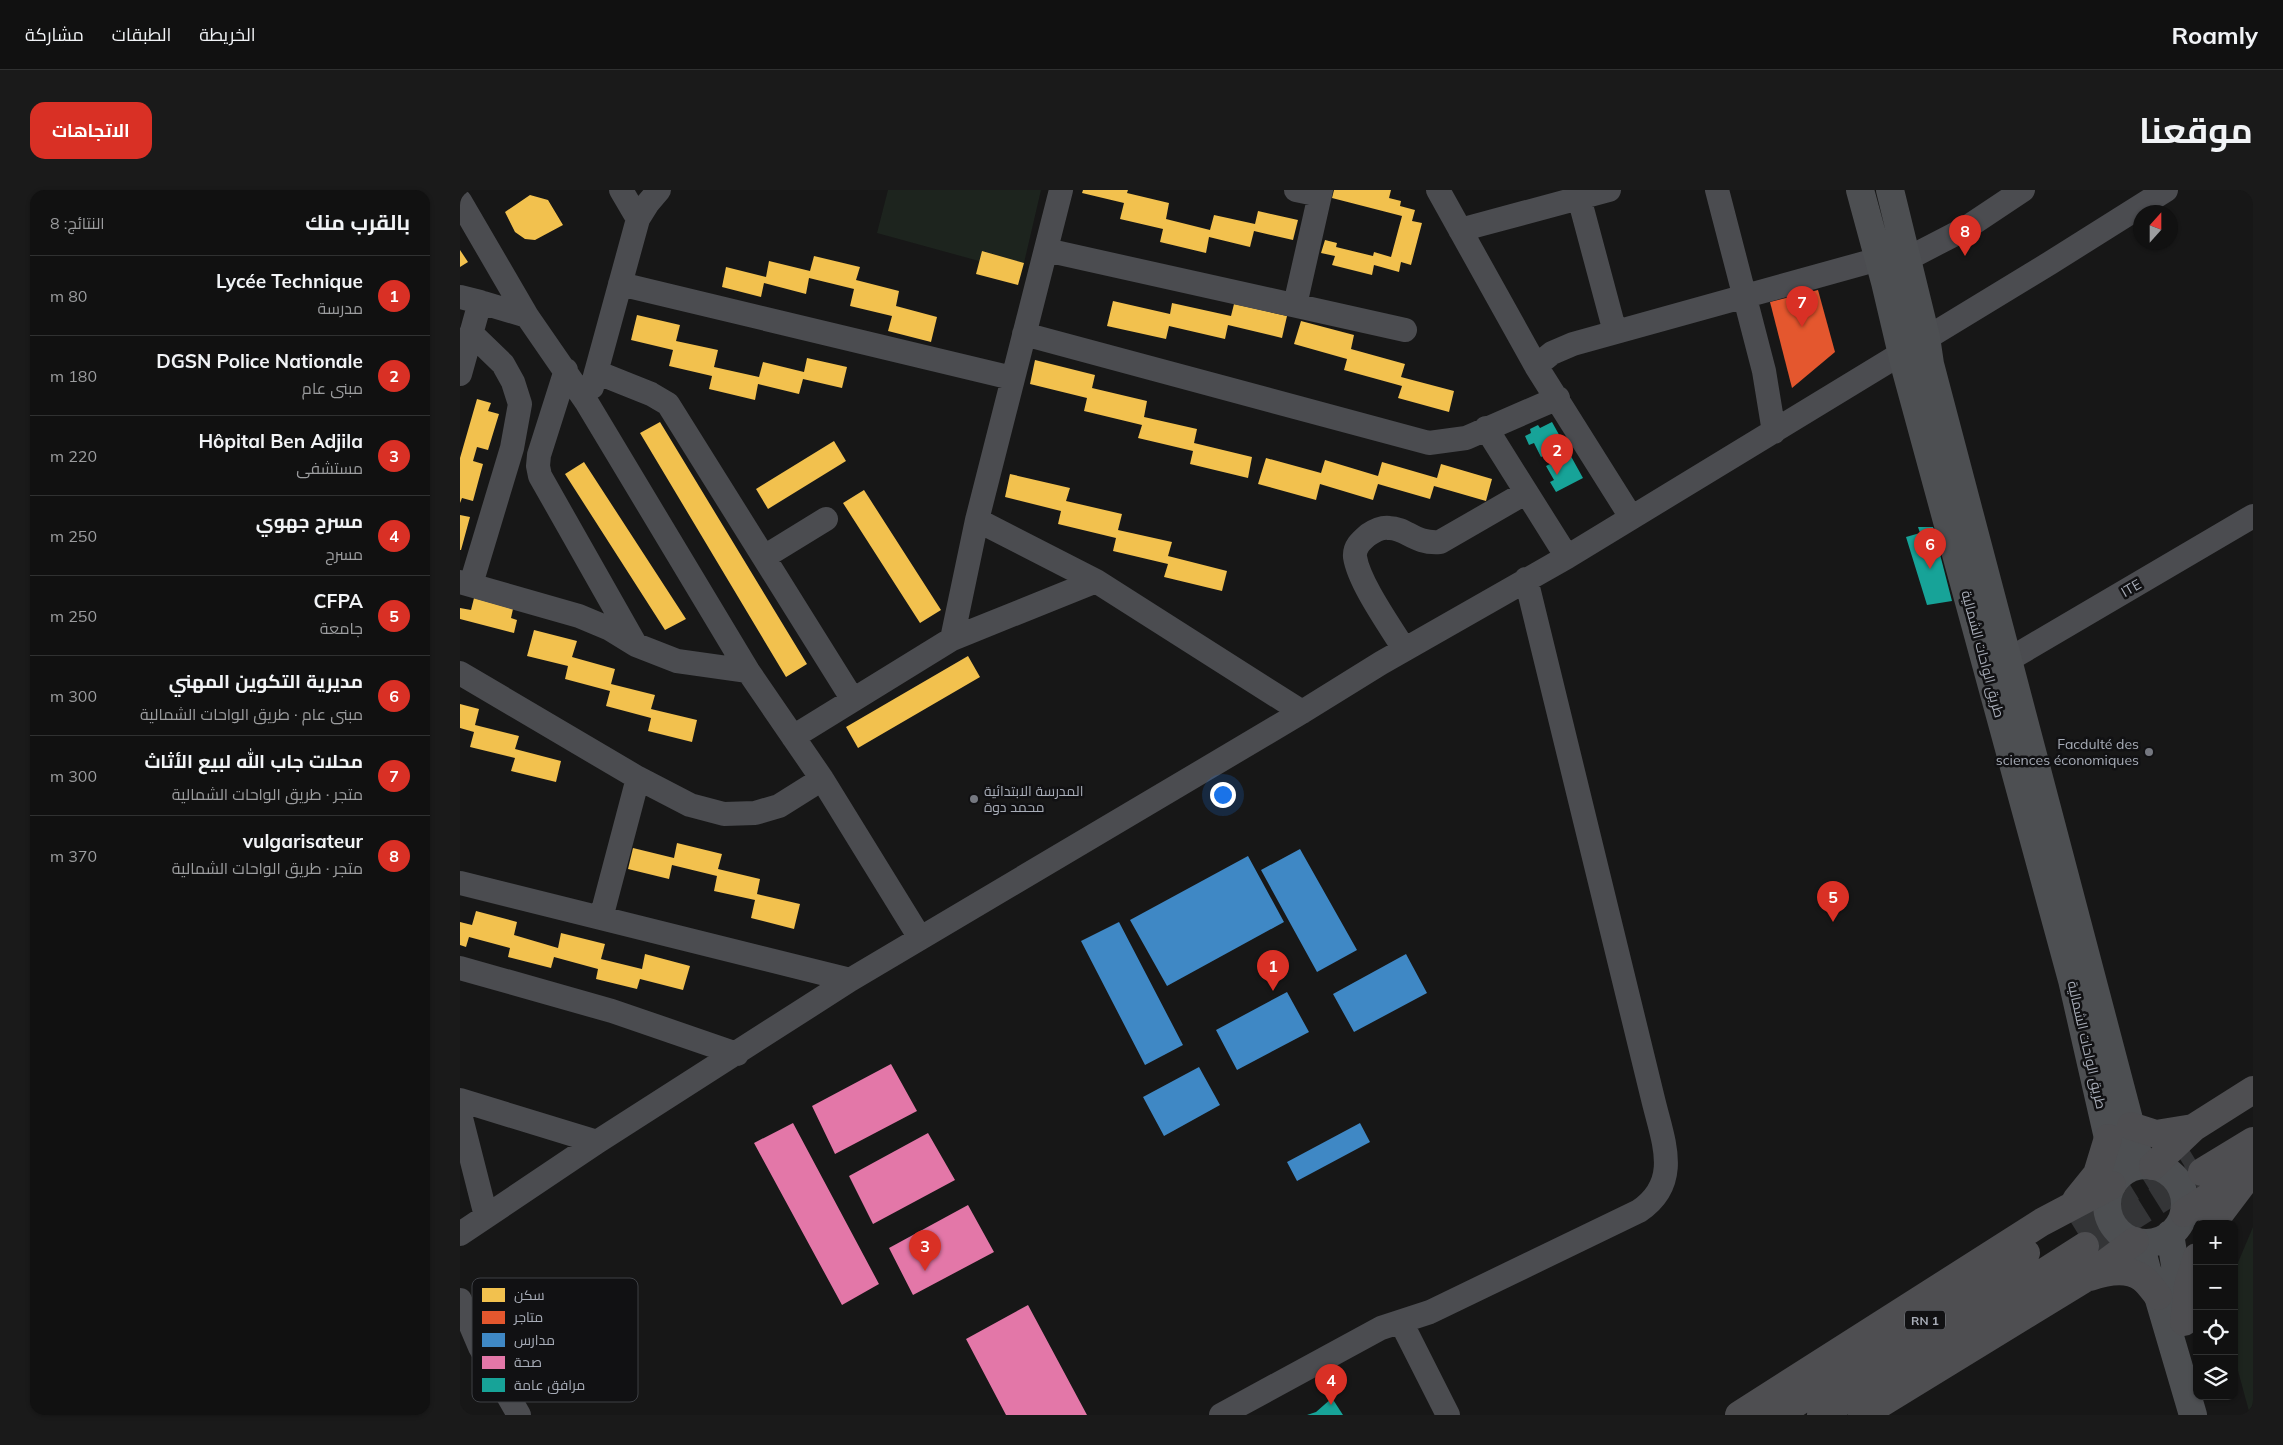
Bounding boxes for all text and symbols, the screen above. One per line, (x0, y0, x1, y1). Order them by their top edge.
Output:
text: Roamly (2172, 20, 2258, 50)
text: مشاركة (25, 23, 84, 46)
text: الطبقات (112, 23, 171, 46)
text: الخريطة (199, 23, 256, 46)
button: الاتجاهات (30, 102, 152, 159)
text: موقعنا (2139, 108, 2253, 152)
north arrow (2133, 205, 2178, 250)
text: بالقرب منك (305, 209, 410, 235)
text: النتائج: 8 (50, 213, 105, 233)
pin: 8 (1949, 215, 1981, 256)
text: Lycée Technique (216, 269, 363, 293)
text: 80 m (50, 286, 87, 306)
text: 1 (389, 286, 399, 306)
pin: 7 (1786, 286, 1818, 327)
text: مدرسة (317, 298, 363, 318)
text: DGSN Police Nationale (156, 349, 363, 373)
text: 180 m (50, 366, 97, 386)
text: 2 (389, 366, 399, 386)
text: مبنى عام (302, 378, 363, 398)
text: Hôpital Ben Adjila (198, 429, 363, 453)
pin: 2 (1541, 434, 1573, 475)
text: 220 m (50, 446, 97, 466)
text: 3 (389, 446, 399, 466)
text: مستشفى (296, 458, 363, 478)
text: مسرح جهوي (256, 509, 363, 533)
text: 250 m (50, 526, 97, 546)
text: 4 (389, 526, 399, 546)
pin: 6 (1914, 528, 1946, 569)
text: مسرح (325, 544, 363, 564)
street label: ITE (2118, 575, 2144, 601)
street label: طريق الواحات الشمالية (1957, 588, 2009, 720)
text: CFPA (314, 589, 363, 613)
text: 250 m (50, 606, 97, 626)
text: 5 (389, 606, 399, 626)
text: جامعة (320, 618, 363, 638)
text: مديرية التكوين المهني (169, 669, 363, 693)
text: 300 m (50, 686, 97, 706)
text: 6 (389, 686, 399, 706)
text: مبنى عام · طريق الواحات الشمالية (140, 704, 363, 724)
place label: Facdulté des sciences économiques (1996, 735, 2139, 769)
marker: Facdulté des sciences économiques (2143, 746, 2155, 758)
text: محلات جاب الله لبيع الأثاث (144, 749, 363, 773)
text: 300 m (50, 766, 97, 786)
text: 7 (389, 766, 399, 786)
place label: المدرسة الابتدائية محمد دوة (984, 782, 1083, 816)
your location (1210, 782, 1236, 808)
text: متجر · طريق الواحات الشمالية (172, 784, 363, 804)
marker: المدرسة الابتدائية محمد دوة (968, 793, 980, 805)
text: vulgarisateur (243, 829, 363, 853)
text: 370 m (50, 846, 97, 866)
text: 8 (389, 846, 399, 866)
text: متجر · طريق الواحات الشمالية (172, 858, 363, 878)
pin: 5 (1817, 881, 1849, 922)
pin: 1 (1257, 950, 1289, 991)
street label: طريق الواحات الشمالية (2063, 979, 2111, 1111)
map controls (2193, 1220, 2238, 1400)
button: + (2193, 1220, 2238, 1265)
pin: 3 (909, 1230, 941, 1271)
button: − (2193, 1265, 2238, 1310)
legend (472, 1278, 638, 1402)
text: سكن (514, 1286, 545, 1304)
text: متاجر (513, 1308, 543, 1326)
road number: RN 1 (1905, 1310, 1945, 1330)
button: locate (2193, 1310, 2238, 1355)
text: مدارس (514, 1331, 555, 1349)
text: صحة (514, 1353, 542, 1371)
button: layers (2193, 1355, 2238, 1400)
pin: 4 (1315, 1364, 1347, 1405)
text: مرافق عامة (514, 1376, 585, 1394)

